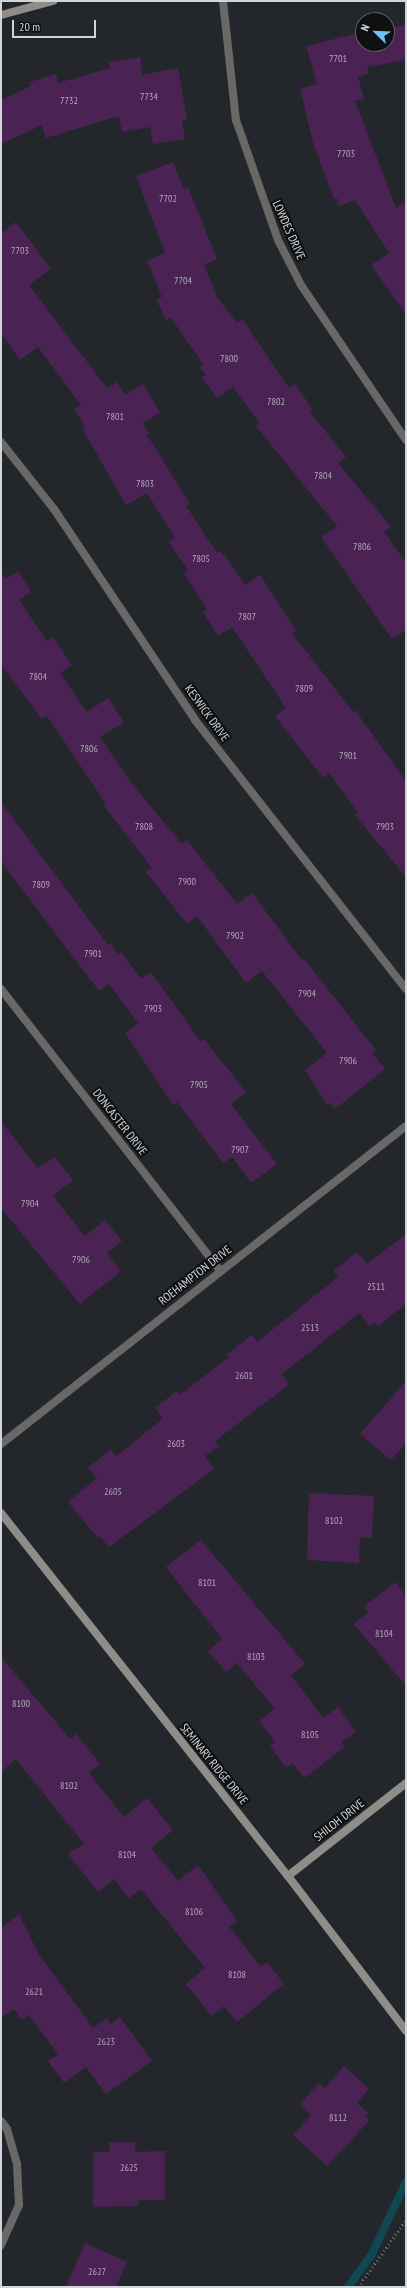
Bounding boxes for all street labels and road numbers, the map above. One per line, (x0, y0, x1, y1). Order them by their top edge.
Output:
street label: LOWDES DRIVE (270, 198, 308, 262)
street label: KESWICK DRIVE (182, 682, 232, 744)
street label: DONCASTER DRIVE (90, 1086, 150, 1158)
street label: ROEHAMPTON DRIVE (156, 1242, 234, 1308)
street label: SEMINARY RIDGE DRIVE (177, 1721, 251, 1807)
street label: SHILOH DRIVE (311, 1796, 367, 1844)

